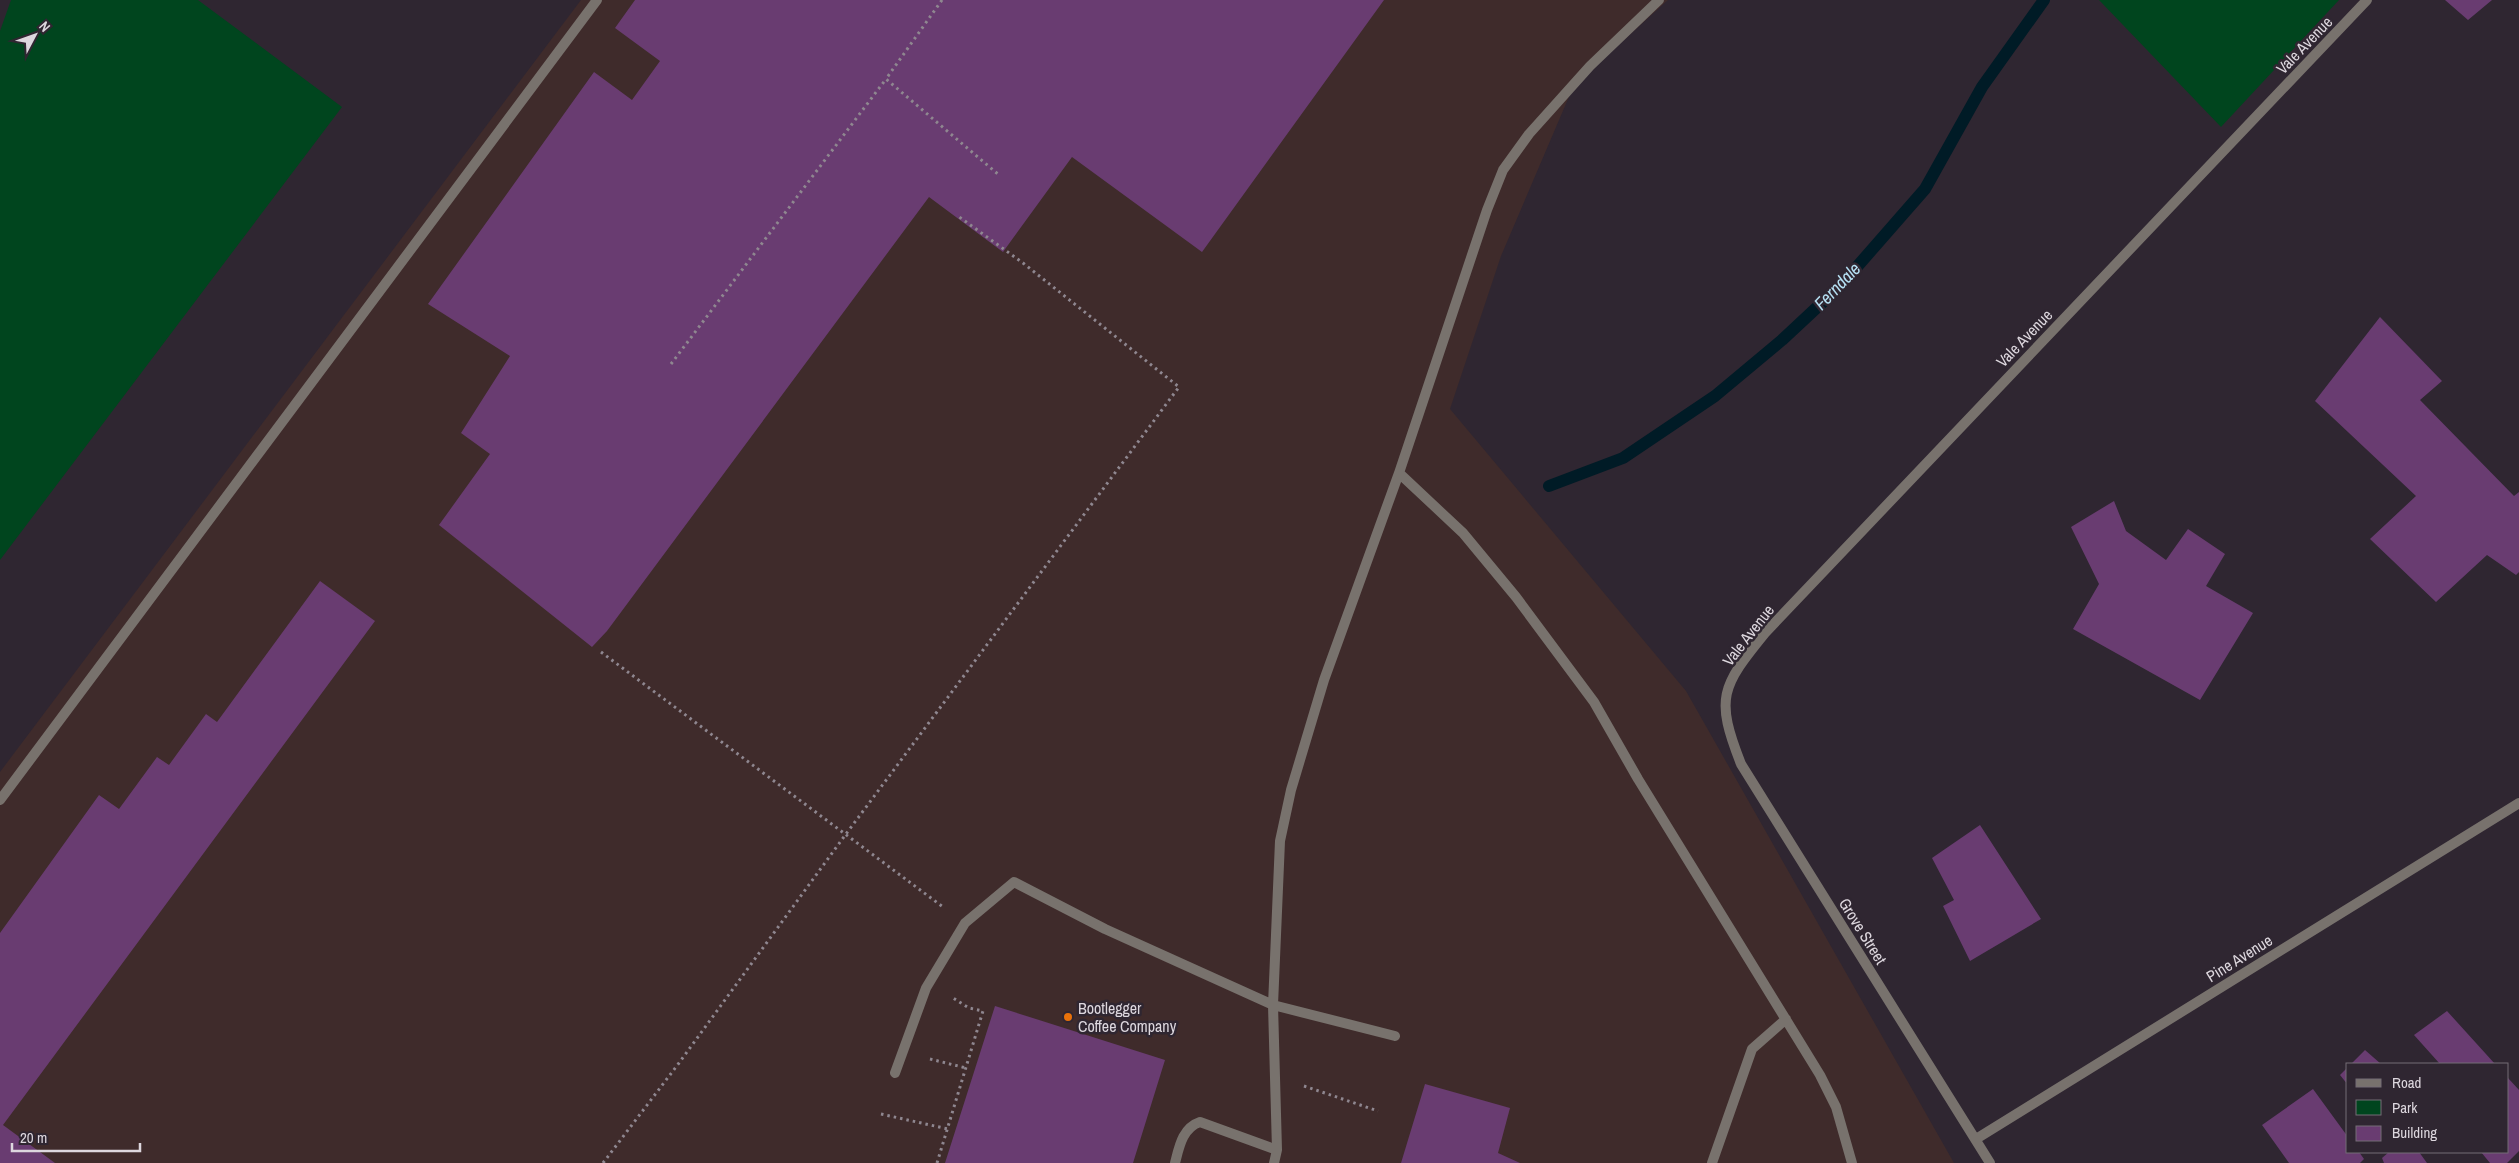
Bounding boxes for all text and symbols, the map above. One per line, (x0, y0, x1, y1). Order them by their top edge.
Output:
north arrow (10, 10, 60, 60)
street label: Vale Avenue (2271, 11, 2337, 79)
text: N (35, 17, 54, 36)
water label: Ferndale (1808, 257, 1866, 315)
street label: Vale Avenue (1991, 304, 2057, 372)
street label: Vale Avenue (1717, 600, 1779, 670)
street label: Grove Street (1834, 894, 1892, 969)
street label: Pine Avenue (2202, 929, 2276, 987)
place label: Bootlegger Coffee Company (1078, 997, 1177, 1037)
marker: Bootlegger Coffee Company (1062, 1011, 1074, 1023)
legend (2346, 1063, 2509, 1153)
text: Road (2392, 1072, 2421, 1093)
text: Park (2392, 1097, 2418, 1118)
scale bar (12, 1120, 140, 1152)
text: Building (2392, 1122, 2437, 1143)
text: 20 m (20, 1127, 47, 1148)

